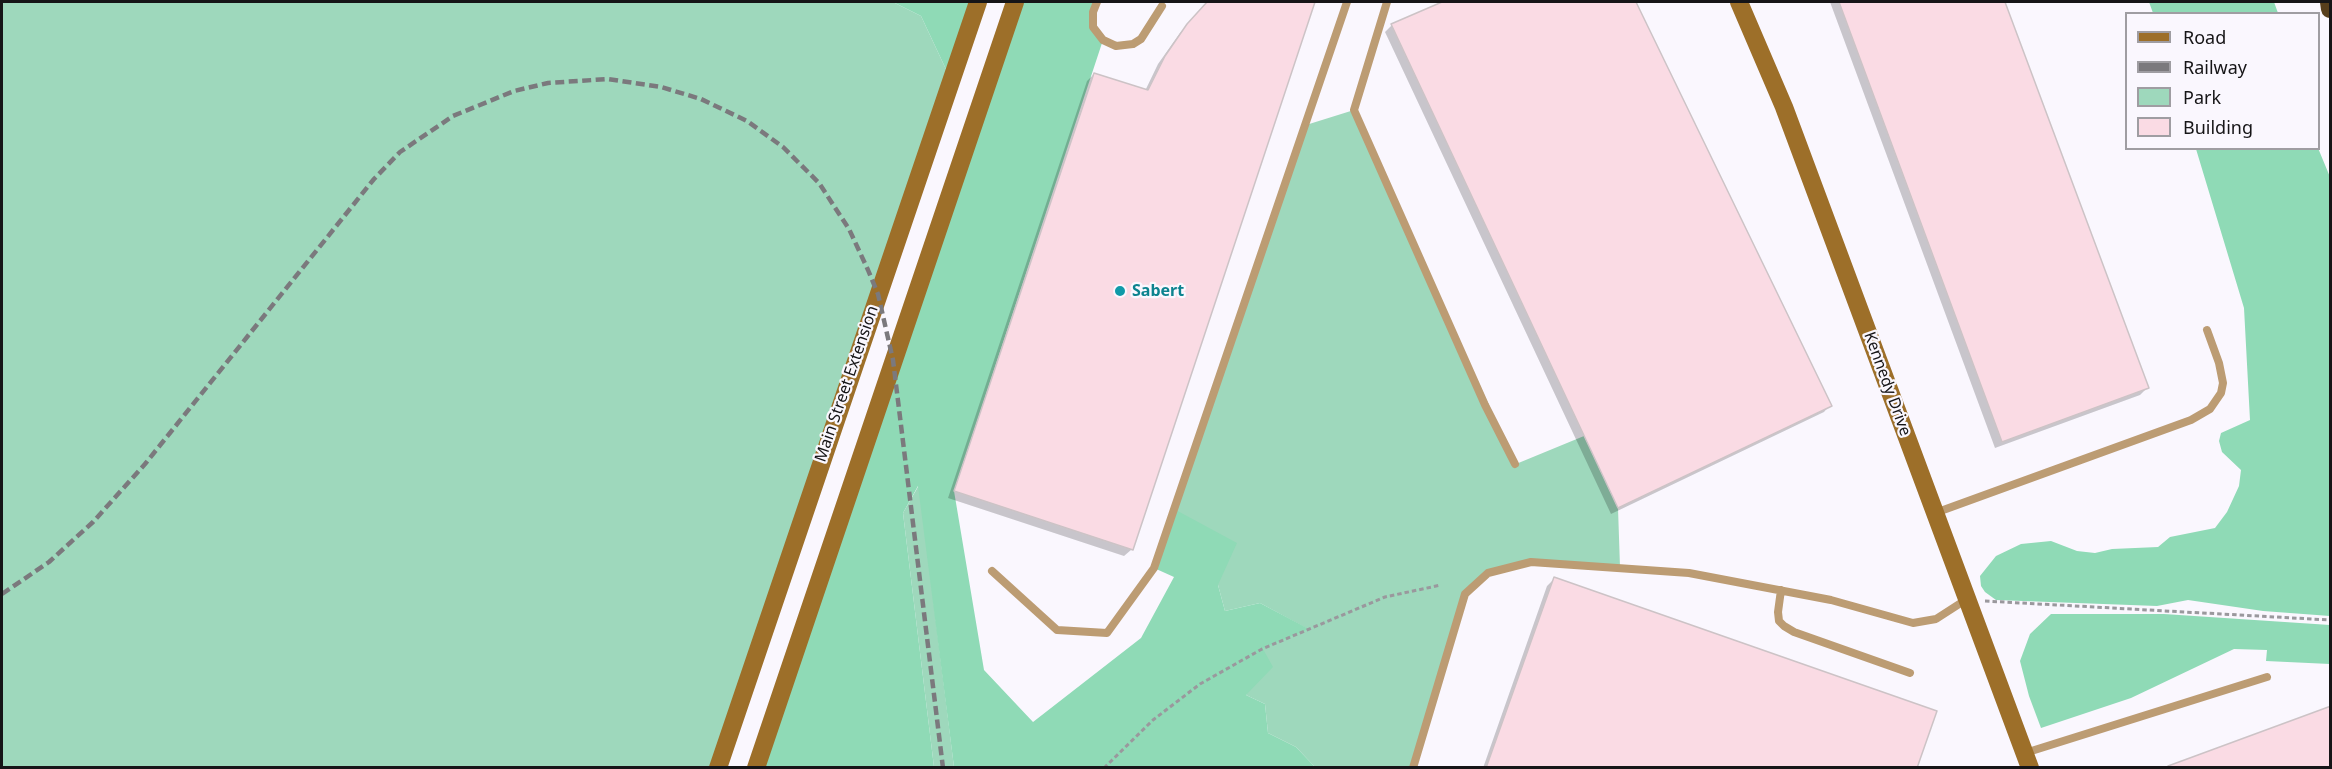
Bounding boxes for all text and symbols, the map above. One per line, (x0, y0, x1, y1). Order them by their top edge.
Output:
legend (2125, 12, 2320, 150)
text: Road (2183, 25, 2226, 49)
text: Railway (2183, 55, 2247, 79)
text: Park (2183, 85, 2221, 109)
text: Building (2183, 115, 2253, 139)
place label: Sabert (1132, 281, 1184, 301)
marker: Sabert (1113, 284, 1127, 298)
street label: Main Street Extension (811, 303, 883, 465)
street label: Kennedy Drive (1859, 329, 1915, 439)

